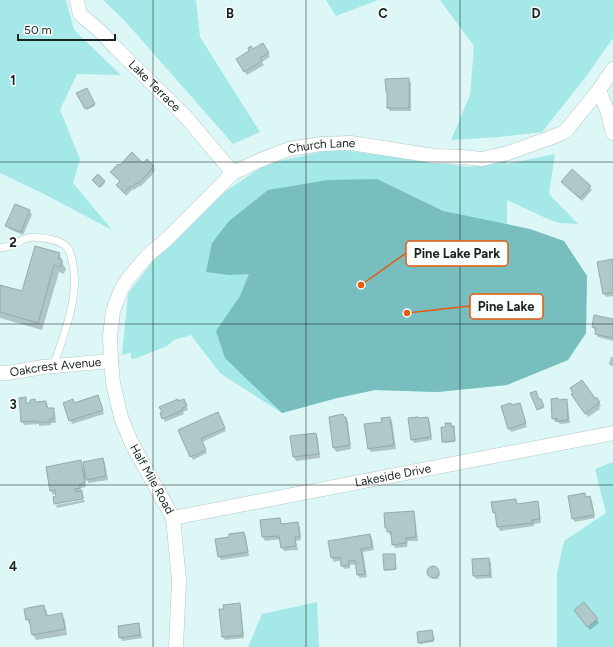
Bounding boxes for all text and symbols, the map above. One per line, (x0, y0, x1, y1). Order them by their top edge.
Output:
text: B (226, 6, 234, 21)
text: C (378, 6, 388, 21)
text: D (531, 6, 541, 21)
scale bar (18, 16, 115, 42)
text: 50 m (24, 23, 52, 37)
street label: Lake Terrace (126, 57, 184, 115)
text: 1 (10, 73, 16, 88)
street label: Church Lane (287, 136, 357, 156)
text: 2 (9, 235, 17, 250)
callout: Pine Lake Park (406, 241, 508, 266)
text: Pine Lake Park (414, 246, 500, 261)
callout: Pine Lake (470, 294, 543, 319)
text: Pine Lake (478, 299, 534, 314)
street label: Oakcrest Avenue (9, 355, 102, 379)
text: 3 (9, 397, 17, 412)
street label: Half Mile Road (127, 442, 177, 516)
street label: Lakeside Drive (354, 461, 433, 490)
text: 4 (9, 559, 17, 574)

